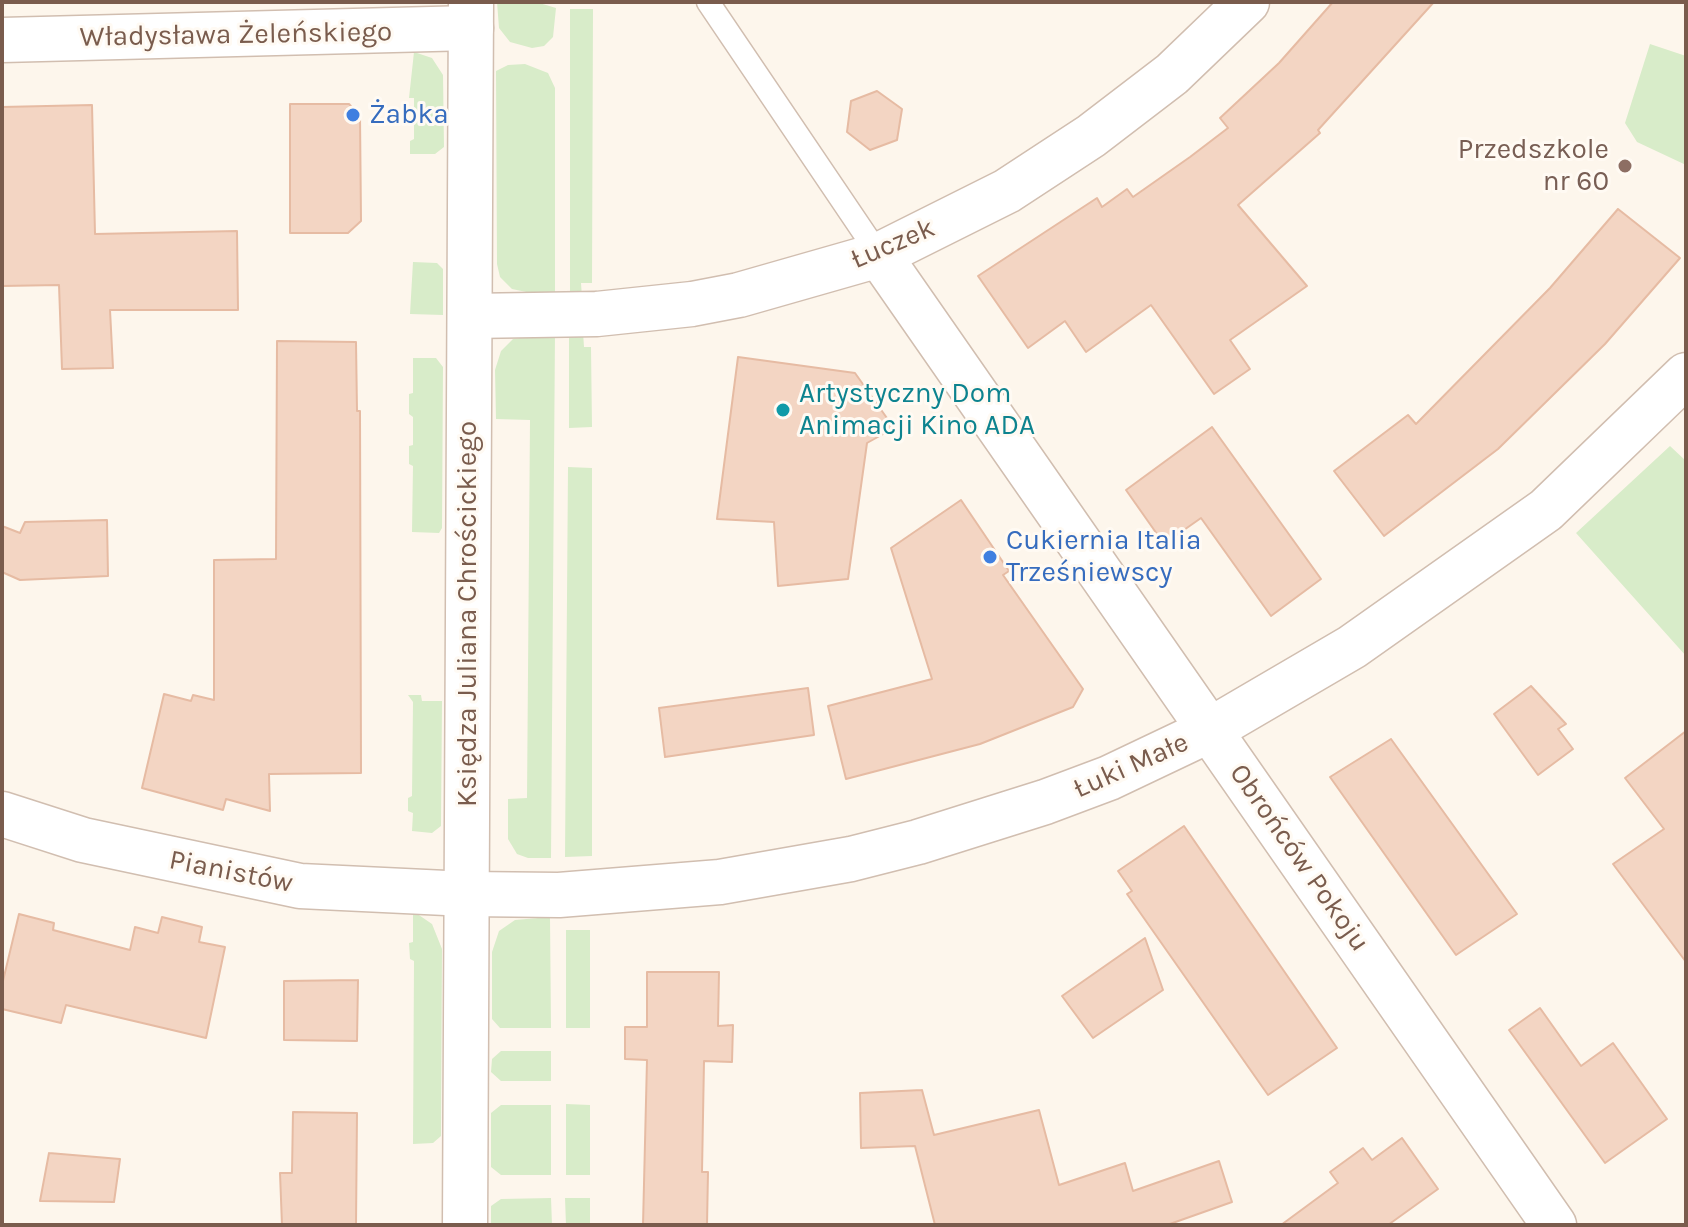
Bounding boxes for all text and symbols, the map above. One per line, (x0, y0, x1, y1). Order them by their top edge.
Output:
street label: Władysława Żeleńskiego (79, 15, 393, 55)
place label: Żabka (369, 98, 449, 132)
marker: Żabka (344, 106, 362, 124)
place label: Przedszkole nr 60 (1458, 133, 1609, 199)
marker: Przedszkole nr 60 (1616, 157, 1634, 175)
street label: Łuczek (846, 211, 940, 277)
place label: Artystyczny Dom Animacji Kino ADA (799, 377, 1035, 443)
marker: Artystyczny Dom Animacji Kino ADA (774, 401, 792, 419)
street label: Księdza Juliana Chrościckiego (451, 421, 485, 807)
place label: Cukiernia Italia Trześniewscy (1006, 524, 1201, 590)
marker: Cukiernia Italia Trześniewscy (981, 548, 999, 566)
street label: Łuki Małe (1068, 726, 1194, 806)
street label: Obrońców Pokoju (1222, 758, 1376, 958)
street label: Pianistów (166, 844, 296, 900)

